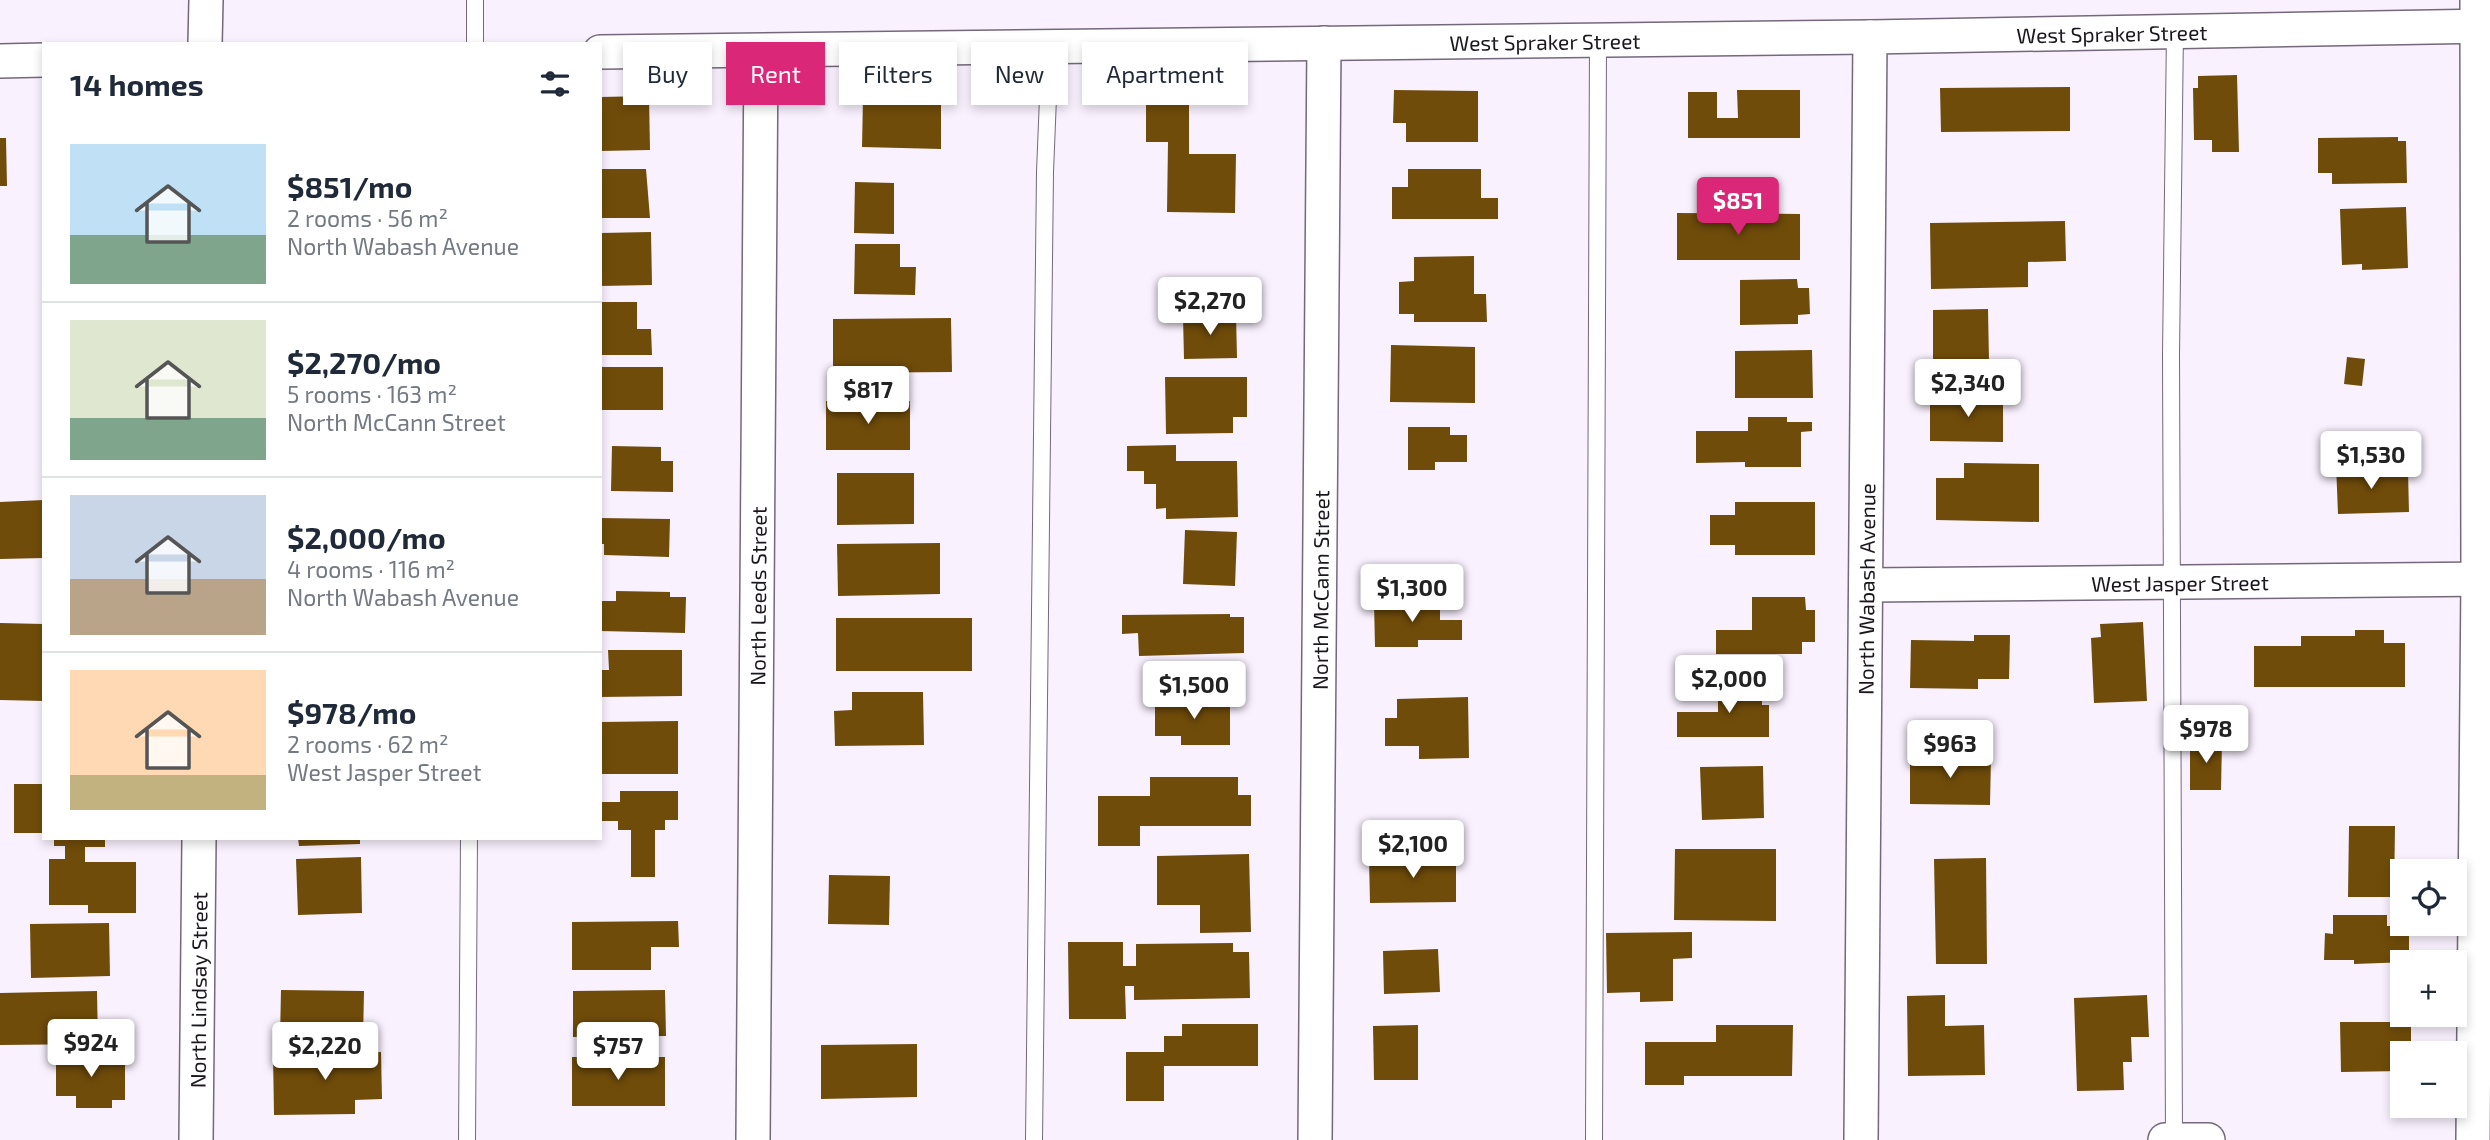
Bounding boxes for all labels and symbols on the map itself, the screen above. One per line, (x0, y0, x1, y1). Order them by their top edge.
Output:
street label: West Spraker Street (2016, 19, 2208, 47)
street label: West Spraker Street (1449, 27, 1640, 54)
pin: $851 (1697, 177, 1779, 237)
pin: $2,270 (1153, 278, 1267, 337)
pin: $2,340 (1911, 360, 2025, 419)
pin: $817 (827, 366, 909, 426)
pin: $1,530 (2314, 432, 2428, 491)
street label: North Wabash Avenue (1852, 483, 1879, 695)
street label: North McCann Street (1306, 490, 1333, 690)
street label: North Leeds Street (744, 506, 770, 686)
pin: $1,300 (1355, 564, 1469, 624)
street label: West Jasper Street (2091, 569, 2269, 595)
pin: $2,000 (1672, 656, 1786, 715)
pin: $1,500 (1137, 662, 1251, 721)
pin: $978 (2165, 706, 2247, 765)
pin: $963 (1909, 720, 1991, 780)
pin: $2,100 (1356, 820, 1470, 880)
street label: North Lindsay Street (184, 892, 211, 1088)
pin: $924 (50, 1020, 132, 1079)
pin: $2,220 (268, 1023, 382, 1082)
pin: $757 (577, 1023, 659, 1082)

